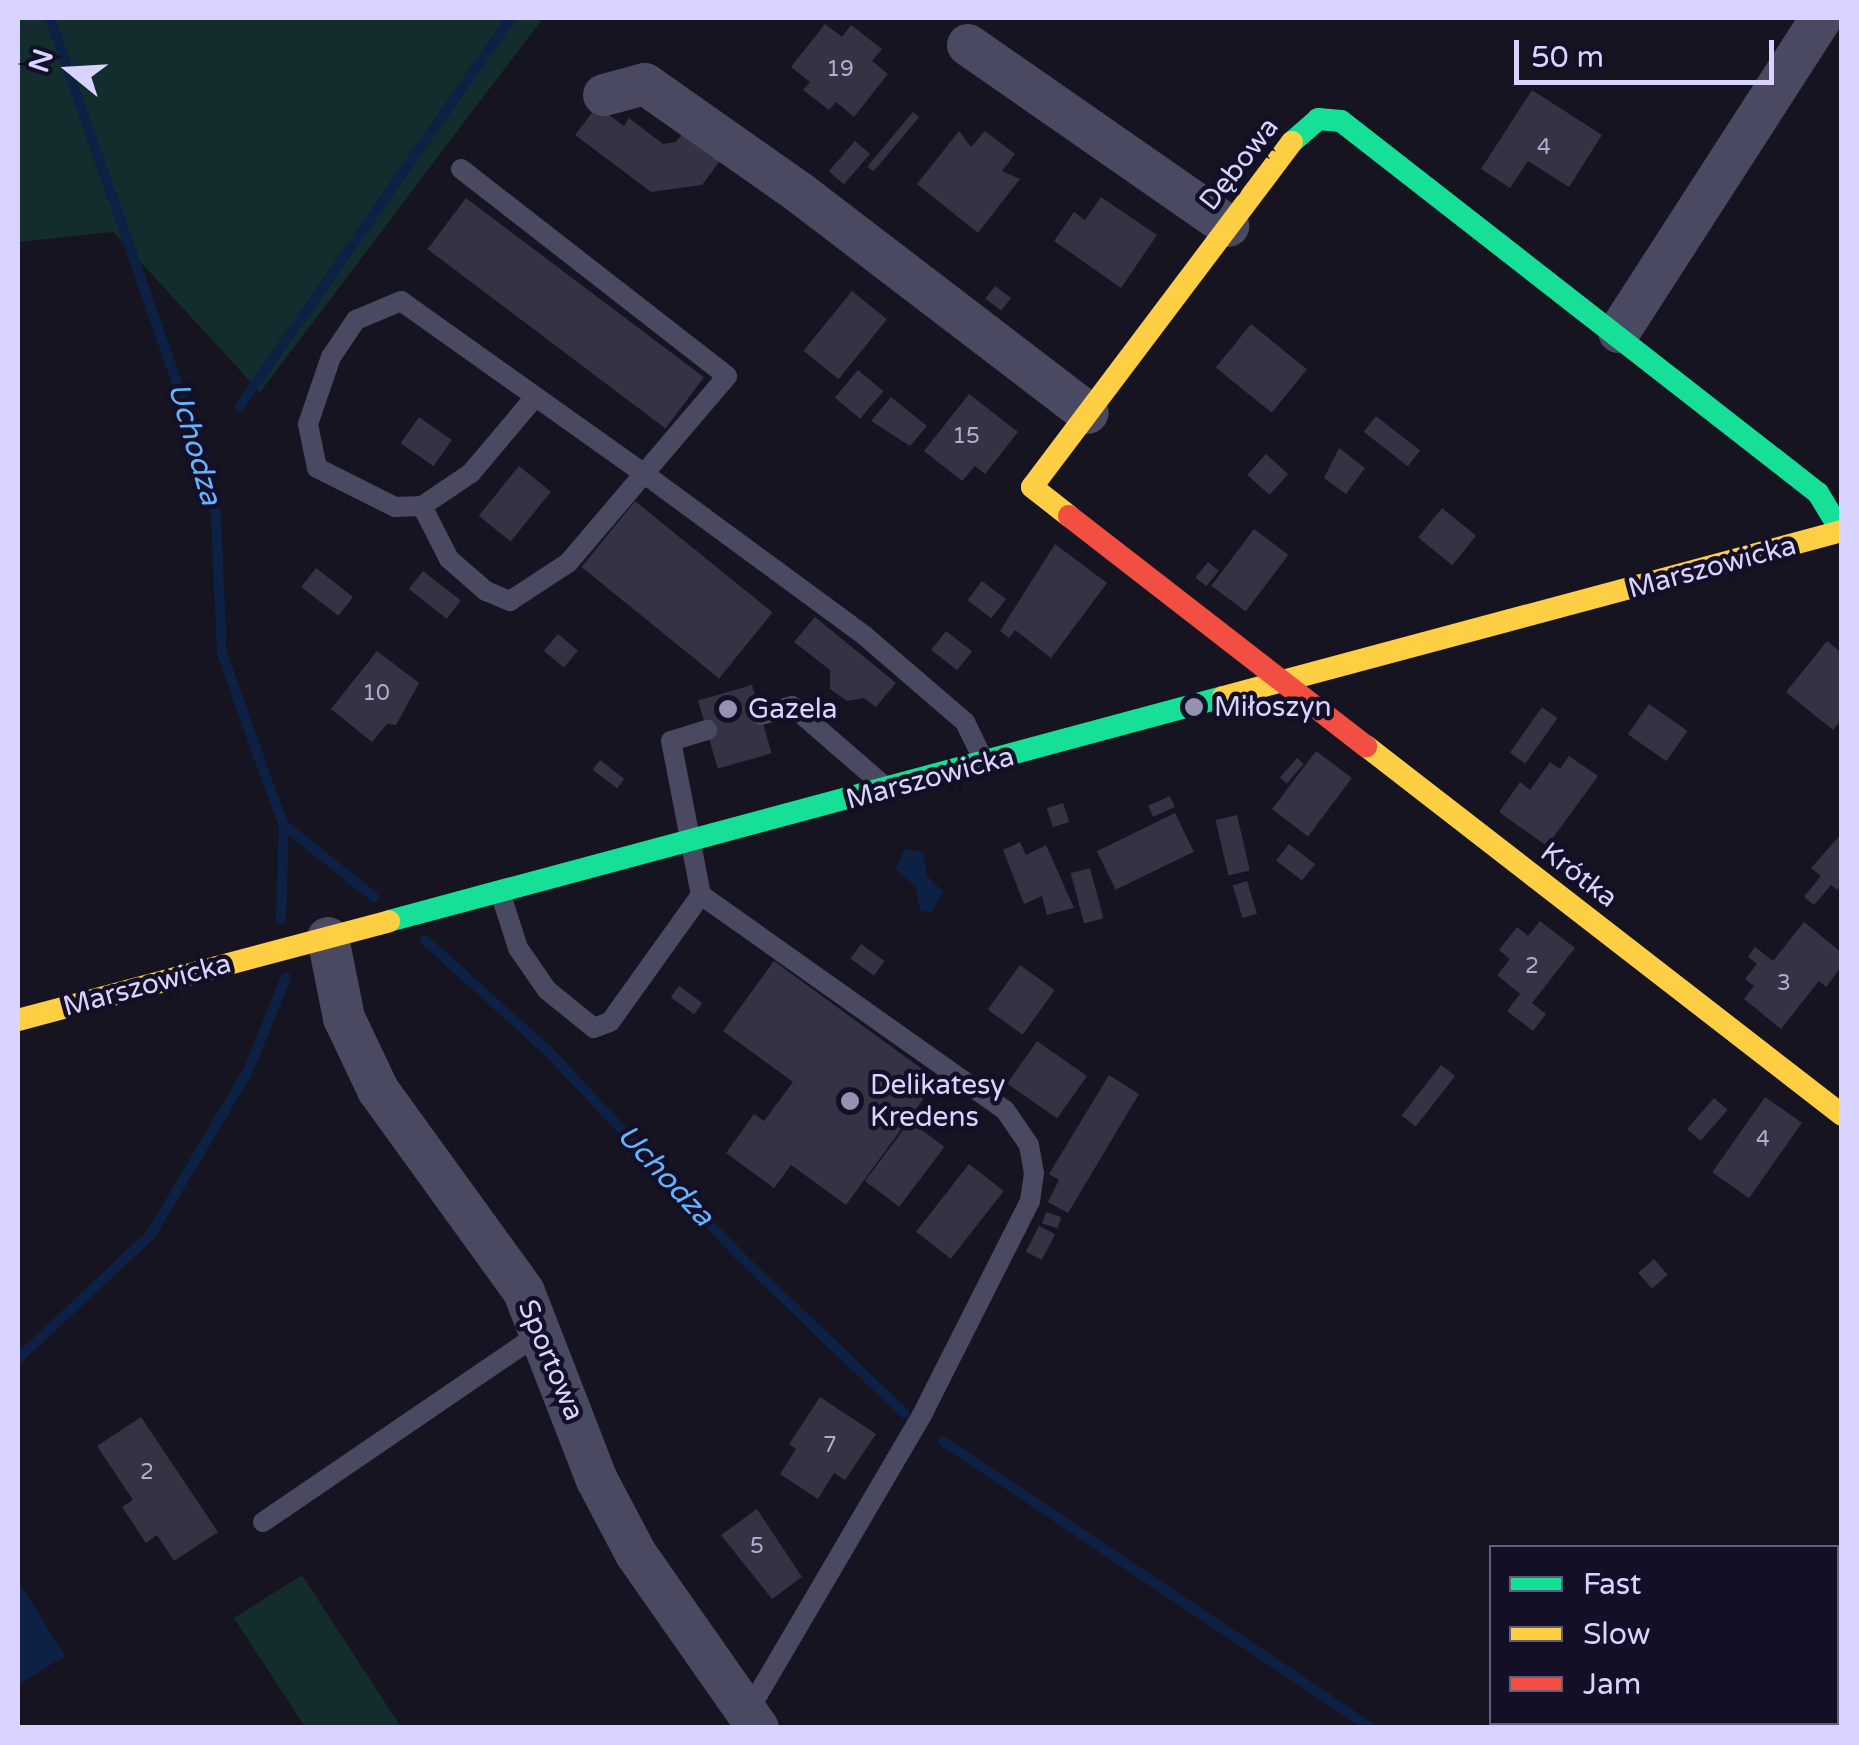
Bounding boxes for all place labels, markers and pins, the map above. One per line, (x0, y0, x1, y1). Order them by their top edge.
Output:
place label: Miłoszyn (1214, 690, 1331, 724)
place label: Gazela (748, 692, 837, 726)
marker: Miłoszyn (1183, 696, 1205, 718)
marker: Gazela (717, 698, 739, 720)
place label: Delikatesy Kredens (870, 1068, 1005, 1134)
marker: Delikatesy Kredens (839, 1090, 861, 1112)

